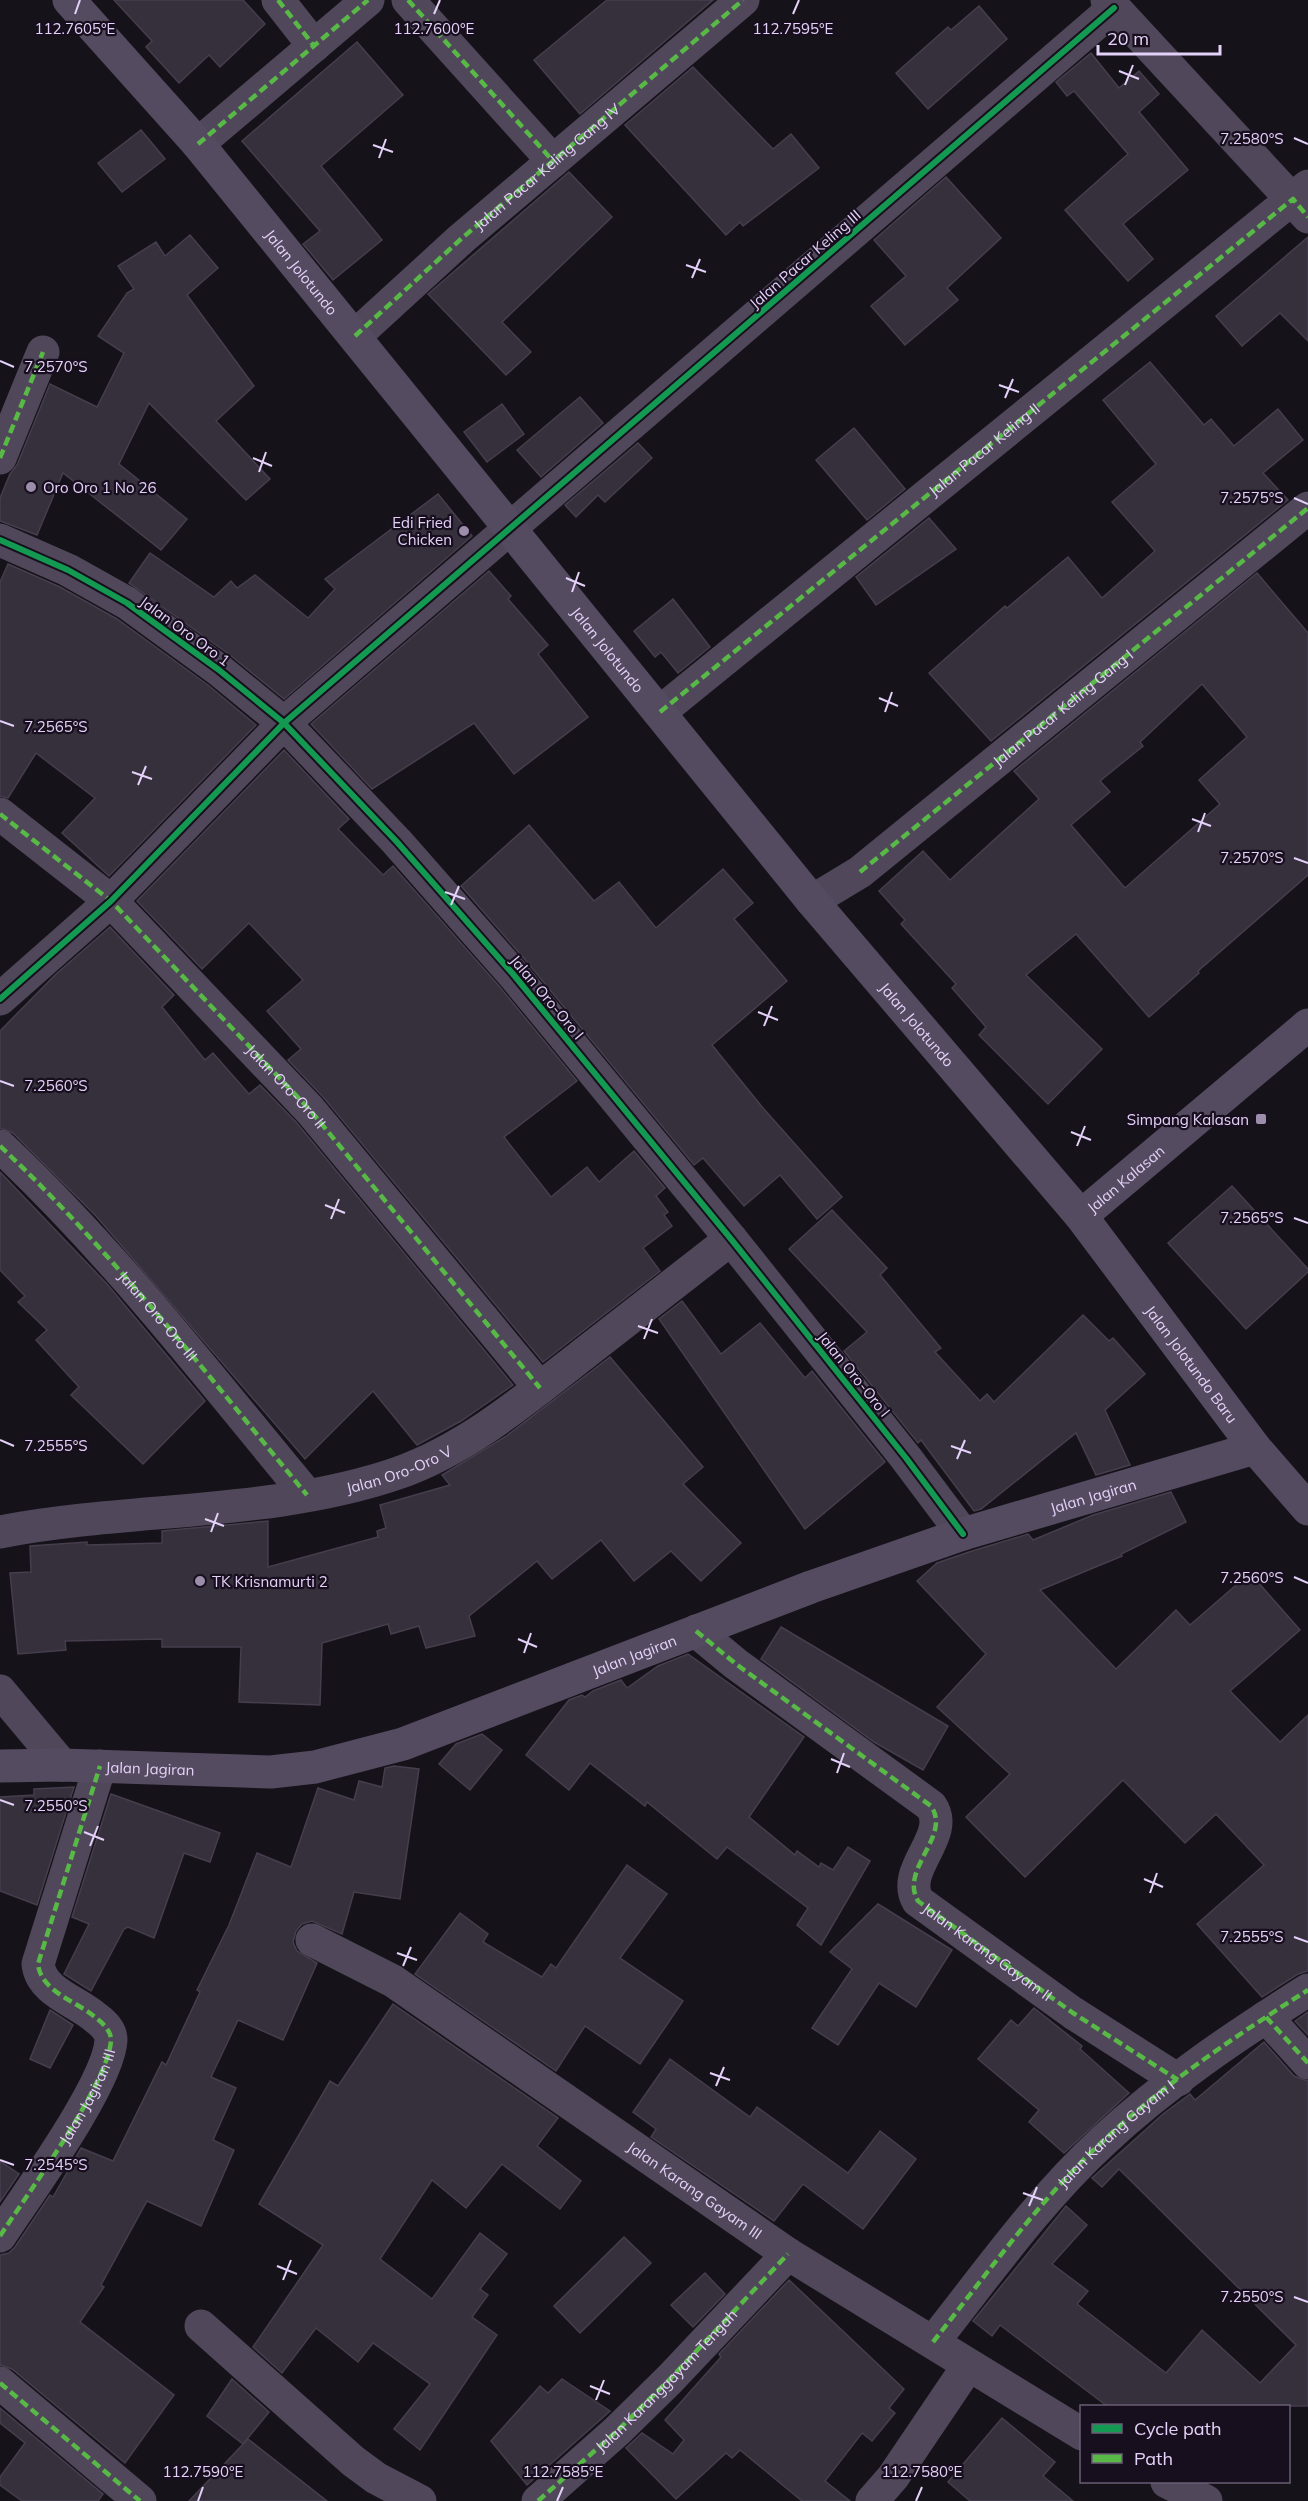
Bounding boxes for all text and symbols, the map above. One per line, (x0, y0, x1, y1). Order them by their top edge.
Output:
scale bar (1098, 18, 1220, 56)
text: 112.7605°E (35, 19, 116, 38)
text: 112.7600°E (394, 19, 475, 38)
text: 112.7595°E (753, 19, 834, 38)
text: 20 m (1107, 27, 1149, 50)
street label: Jalan Pacar Keling Gang IV (470, 99, 624, 234)
text: 7.2580°S (1220, 129, 1284, 148)
street label: Jalan Pacar Keling III (745, 205, 865, 313)
street label: Jalan Jolotundo (261, 225, 342, 319)
text: 7.2570°S (24, 357, 88, 376)
street label: Jalan Pacar Keling II (924, 398, 1043, 500)
place label: Oro Oro 1 No 26 (43, 478, 156, 497)
marker: Oro Oro 1 No 26 (24, 480, 38, 494)
text: 7.2575°S (1220, 488, 1284, 507)
place label: Edi Fried Chicken (392, 513, 452, 549)
marker: Edi Fried Chicken (457, 524, 471, 538)
street label: Jalan Oro Oro 1 (136, 592, 234, 670)
street label: Jalan Jolotundo (567, 603, 648, 696)
street label: Jalan Pacar Keling Gang I (988, 645, 1137, 770)
text: 7.2565°S (24, 717, 88, 736)
text: 7.2570°S (1220, 848, 1284, 867)
street label: Jalan Oro-Oro I (506, 951, 588, 1043)
street label: Jalan Jolotundo (876, 978, 959, 1070)
street label: Jalan Oro-Oro II (242, 1040, 331, 1132)
text: 7.2560°S (24, 1076, 88, 1095)
place label: Simpang Kalasan (1127, 1110, 1249, 1129)
marker: Simpang Kalasan (1254, 1112, 1268, 1126)
street label: Jalan Kalasan (1083, 1141, 1168, 1217)
text: 7.2565°S (1220, 1208, 1284, 1227)
street label: Jalan Oro-Oro III (115, 1266, 202, 1364)
street label: Jalan Jolotundo Baru (1142, 1301, 1242, 1426)
street label: Jalan Oro-Oro I (814, 1327, 894, 1421)
text: 7.2555°S (24, 1436, 88, 1455)
street label: Jalan Oro-Oro V (344, 1441, 455, 1497)
street label: Jalan Jagiran (1048, 1474, 1138, 1517)
text: 7.2560°S (1220, 1568, 1284, 1587)
place label: TK Krisnamurti 2 (212, 1572, 328, 1591)
marker: TK Krisnamurti 2 (193, 1574, 207, 1588)
street label: Jalan Jagiran (589, 1630, 679, 1680)
street label: Jalan Jagiran (105, 1757, 195, 1779)
text: 7.2550°S (24, 1796, 88, 1815)
street label: Jalan Karang Gayam II (919, 1898, 1056, 2005)
text: 7.2555°S (1220, 1927, 1284, 1946)
street label: Jalan Jagiran III (54, 2047, 119, 2147)
street label: Jalan Karang Gayam I (1053, 2075, 1178, 2191)
street label: Jalan Karang Gayam III (624, 2137, 766, 2243)
text: 7.2545°S (24, 2155, 88, 2174)
text: 7.2550°S (1220, 2287, 1284, 2306)
street label: Jalan Karanggayam Tengah (591, 2305, 741, 2456)
legend (1080, 2405, 1290, 2483)
text: Cycle path (1134, 2417, 1221, 2440)
text: Path (1134, 2447, 1173, 2470)
text: 112.7590°E (163, 2462, 244, 2481)
text: 112.7585°E (523, 2462, 604, 2481)
text: 112.7580°E (882, 2462, 963, 2481)

